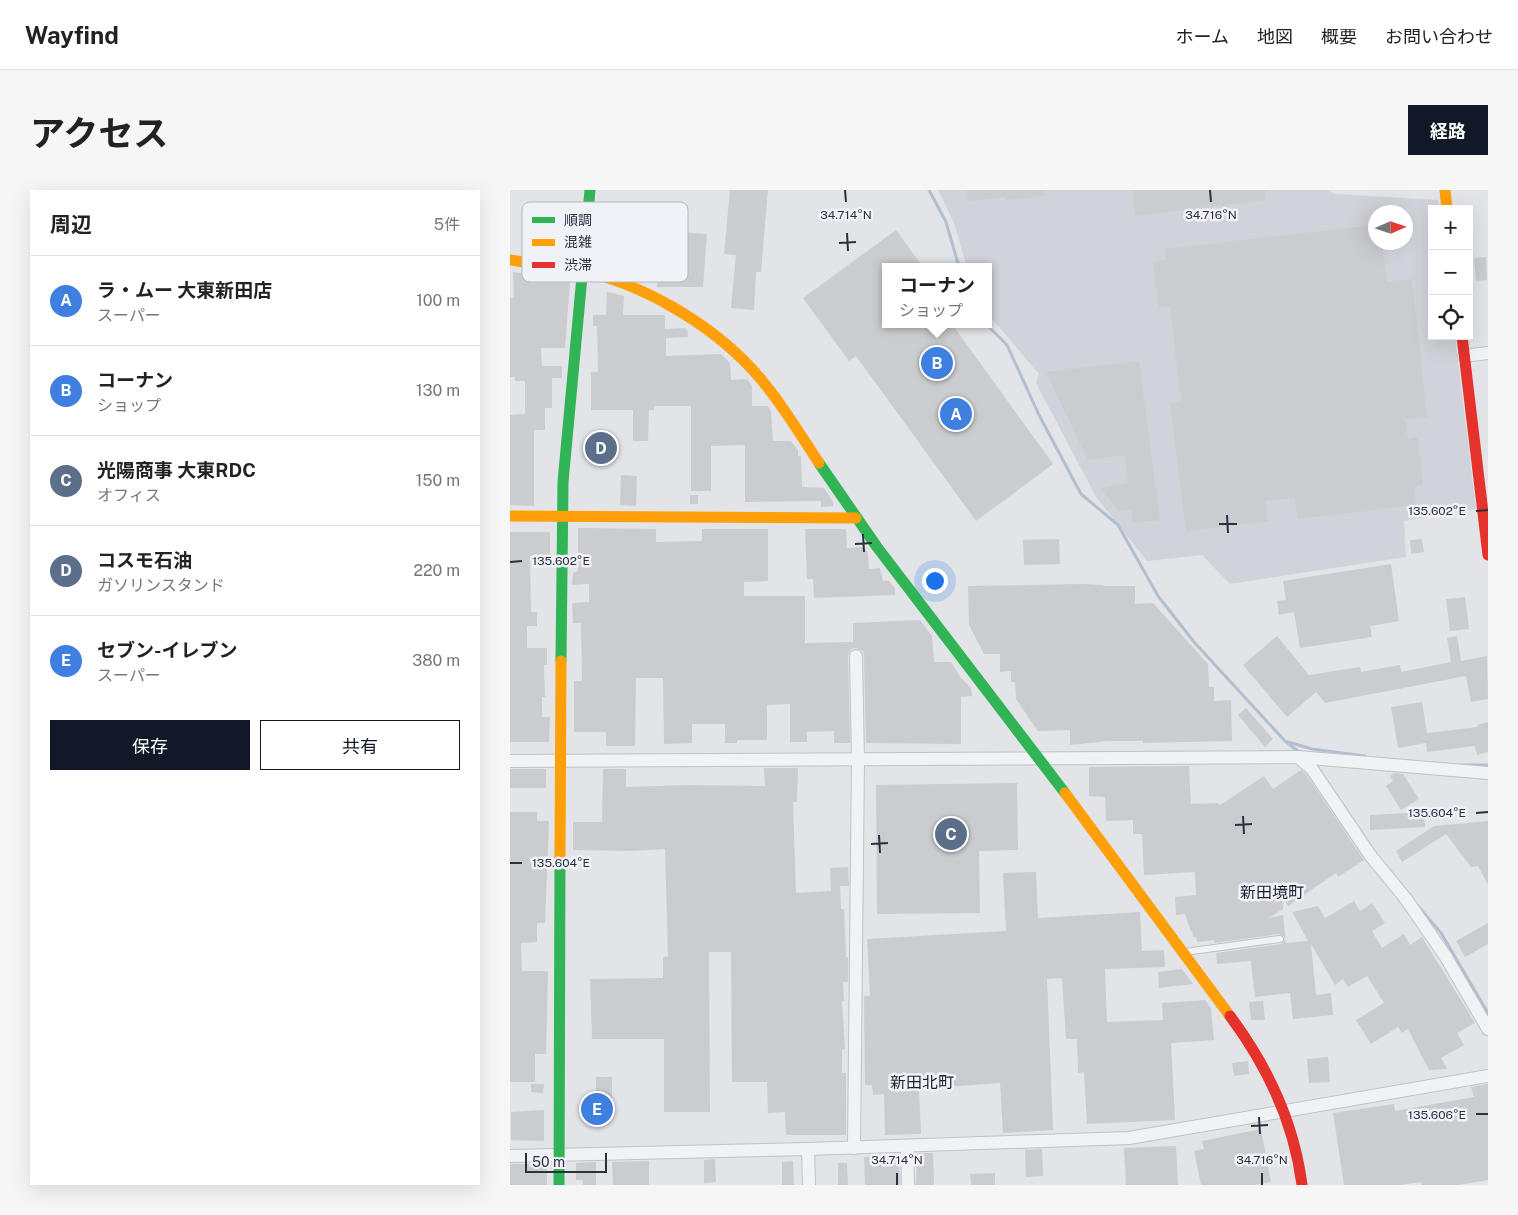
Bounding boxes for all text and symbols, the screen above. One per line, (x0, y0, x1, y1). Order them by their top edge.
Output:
text: Wayfind (25, 21, 119, 49)
text: ホーム (1176, 26, 1229, 47)
text: 地図 (1257, 26, 1293, 47)
text: 概要 (1321, 26, 1357, 47)
text: お問い合わせ (1385, 26, 1493, 47)
button: 経路 (1408, 105, 1488, 155)
text: アクセス (30, 113, 168, 154)
legend (522, 202, 688, 282)
north arrow (1368, 205, 1413, 250)
map controls (1428, 205, 1473, 340)
button: + (1428, 205, 1473, 250)
text: 34.714°N (820, 208, 872, 222)
text: 34.716°N (1185, 208, 1237, 222)
text: 周辺 (50, 212, 92, 237)
text: 順調 (564, 212, 592, 228)
text: 5件 (434, 215, 460, 234)
text: 混雑 (564, 234, 592, 250)
button: − (1428, 250, 1473, 295)
text: 渋滞 (564, 257, 592, 273)
popup (882, 263, 992, 328)
text: コーナン (899, 274, 975, 296)
text: ラ・ムー 大東新田店 (97, 279, 272, 301)
text: A (60, 291, 72, 310)
text: 100 m (416, 291, 460, 310)
button: locate (1428, 295, 1473, 340)
text: ショップ (899, 301, 963, 320)
text: スーパー (97, 306, 161, 325)
pin: B (921, 344, 953, 382)
text: コーナン (97, 369, 173, 391)
text: B (61, 381, 71, 400)
text: 130 m (416, 381, 460, 400)
pin: A (940, 395, 972, 433)
text: ショップ (97, 396, 161, 415)
pin: D (585, 429, 617, 467)
text: 光陽商事 大東RDC (97, 459, 256, 481)
text: C (60, 471, 72, 490)
text: 150 m (416, 471, 460, 490)
text: オフィス (97, 486, 161, 505)
text: 135.602°E (1408, 504, 1466, 518)
text: コスモ石油 (97, 549, 192, 571)
text: 135.602°E (532, 554, 590, 568)
text: D (60, 561, 72, 580)
text: 220 m (413, 561, 460, 580)
your location (922, 568, 948, 594)
text: ガソリンスタンド (97, 576, 225, 595)
text: セブン-イレブン (97, 639, 237, 661)
text: E (61, 651, 71, 670)
text: 380 m (412, 651, 460, 670)
text: スーパー (97, 666, 161, 685)
button: 保存 (50, 720, 250, 770)
button: 共有 (260, 720, 460, 770)
text: 135.604°E (1408, 806, 1466, 820)
pin: C (935, 815, 967, 853)
text: 135.604°E (532, 856, 590, 870)
district label: 新田境町 (1240, 883, 1304, 902)
district label: 新田北町 (890, 1073, 954, 1092)
pin: E (581, 1090, 613, 1128)
text: 135.606°E (1408, 1108, 1466, 1122)
scale bar (525, 1150, 608, 1173)
text: 34.714°N (871, 1153, 923, 1167)
text: 34.716°N (1236, 1153, 1288, 1167)
text: 50 m (532, 1154, 565, 1170)

